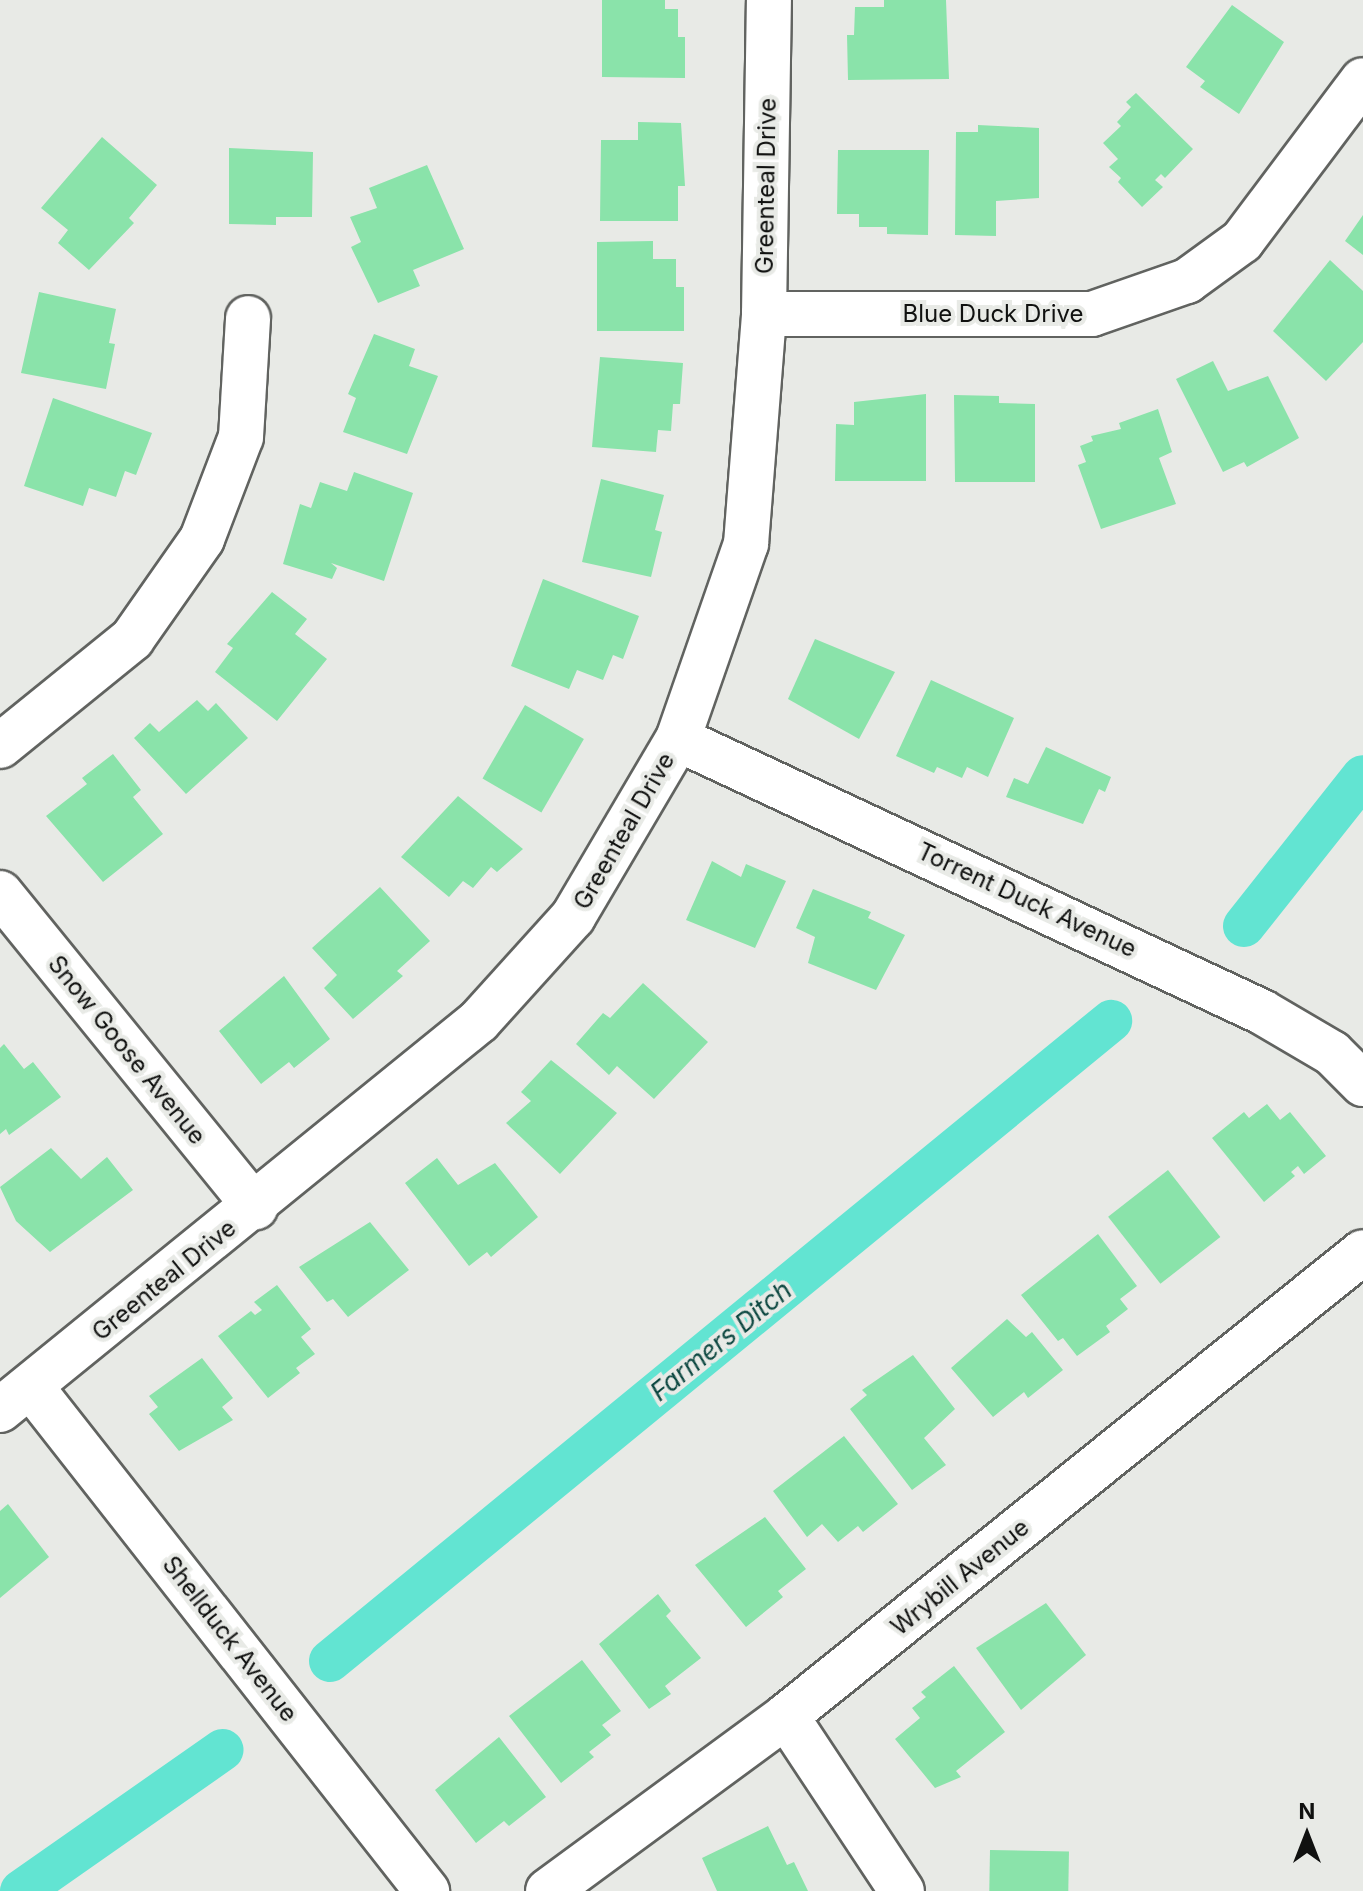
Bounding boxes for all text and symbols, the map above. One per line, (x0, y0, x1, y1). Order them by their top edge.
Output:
street label: Greenteal Drive (750, 98, 782, 274)
street label: Blue Duck Drive (902, 300, 1084, 328)
street label: Greenteal Drive (567, 748, 681, 914)
street label: Torrent Duck Avenue (913, 837, 1141, 963)
street label: Snow Goose Avenue (42, 950, 212, 1150)
street label: Greenteal Drive (86, 1213, 242, 1347)
water label: Farmers Ditch (644, 1275, 798, 1407)
street label: Wrybill Avenue (885, 1513, 1035, 1641)
street label: Shellduck Avenue (156, 1551, 304, 1727)
north arrow (1267, 1795, 1347, 1875)
text: N (1299, 1798, 1315, 1824)

